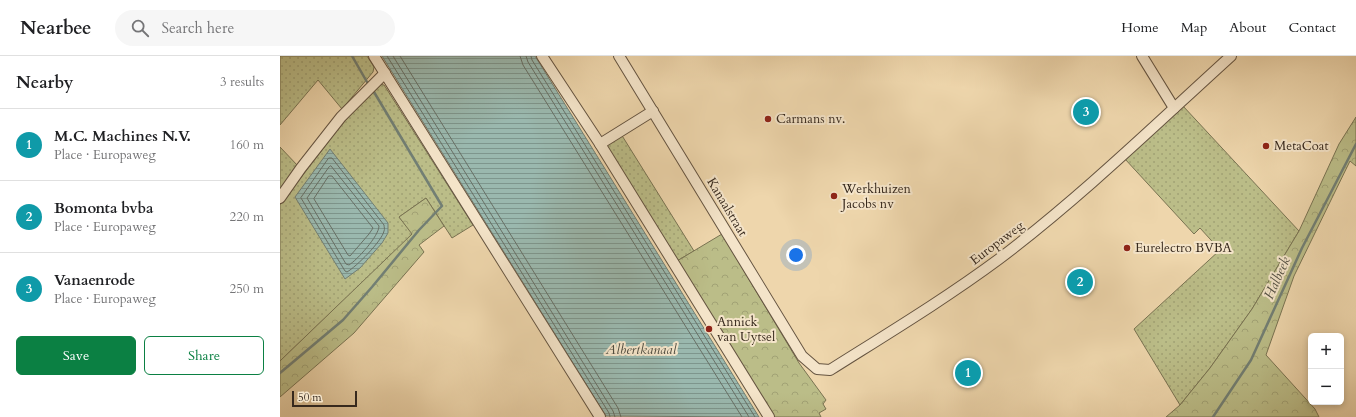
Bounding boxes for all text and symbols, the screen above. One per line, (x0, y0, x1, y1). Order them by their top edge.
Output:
search box (115, 10, 395, 46)
text: Nearbee (20, 15, 91, 41)
icon: search (129, 17, 151, 39)
text: Search here (161, 18, 234, 38)
text: Home (1121, 18, 1159, 37)
text: Map (1181, 18, 1207, 37)
text: About (1229, 18, 1266, 37)
text: Contact (1288, 18, 1336, 37)
text: Nearby (16, 71, 73, 94)
text: 3 results (220, 73, 264, 91)
pin: 3 (1073, 97, 1099, 127)
place label: Carmans nv. (776, 110, 845, 128)
marker: Carmans nv. (763, 114, 773, 124)
text: M.C. Machines N.V. (54, 126, 191, 146)
text: 1 (26, 136, 32, 154)
text: 160 m (230, 136, 264, 154)
place label: MetaCoat (1274, 137, 1329, 155)
marker: MetaCoat (1261, 141, 1271, 151)
text: Place · Europaweg (54, 146, 156, 164)
street label: Kanaalstraat (702, 174, 752, 240)
place label: Werkhuizen Jacobs nv (840, 180, 912, 213)
marker: Werkhuizen Jacobs nv (829, 191, 839, 201)
text: Bomonta bvba (54, 198, 154, 218)
text: 2 (26, 208, 32, 226)
text: 220 m (230, 208, 264, 226)
street label: Europaweg (966, 216, 1028, 269)
text: Place · Europaweg (54, 218, 156, 236)
place label: Eurelectro BVBA (1135, 239, 1233, 257)
marker: Eurelectro BVBA (1122, 243, 1132, 253)
your location (786, 245, 806, 265)
water label: Halbeek (1259, 254, 1295, 302)
pin: 2 (1067, 267, 1093, 297)
text: Vanaenrode (54, 270, 135, 290)
text: 3 (26, 280, 32, 298)
text: 250 m (230, 280, 264, 298)
text: Place · Europaweg (54, 290, 156, 308)
place label: Annick van Uytsel (717, 313, 776, 346)
marker: Annick van Uytsel (704, 324, 714, 334)
map controls (1308, 333, 1344, 405)
button: + (1308, 333, 1344, 369)
button: Save (16, 336, 136, 375)
button: Share (144, 336, 264, 375)
water label: Albertkanaal (605, 340, 678, 359)
pin: 1 (955, 358, 981, 388)
button: − (1308, 369, 1344, 405)
scale bar (292, 389, 357, 408)
text: 50 m (298, 390, 322, 405)

